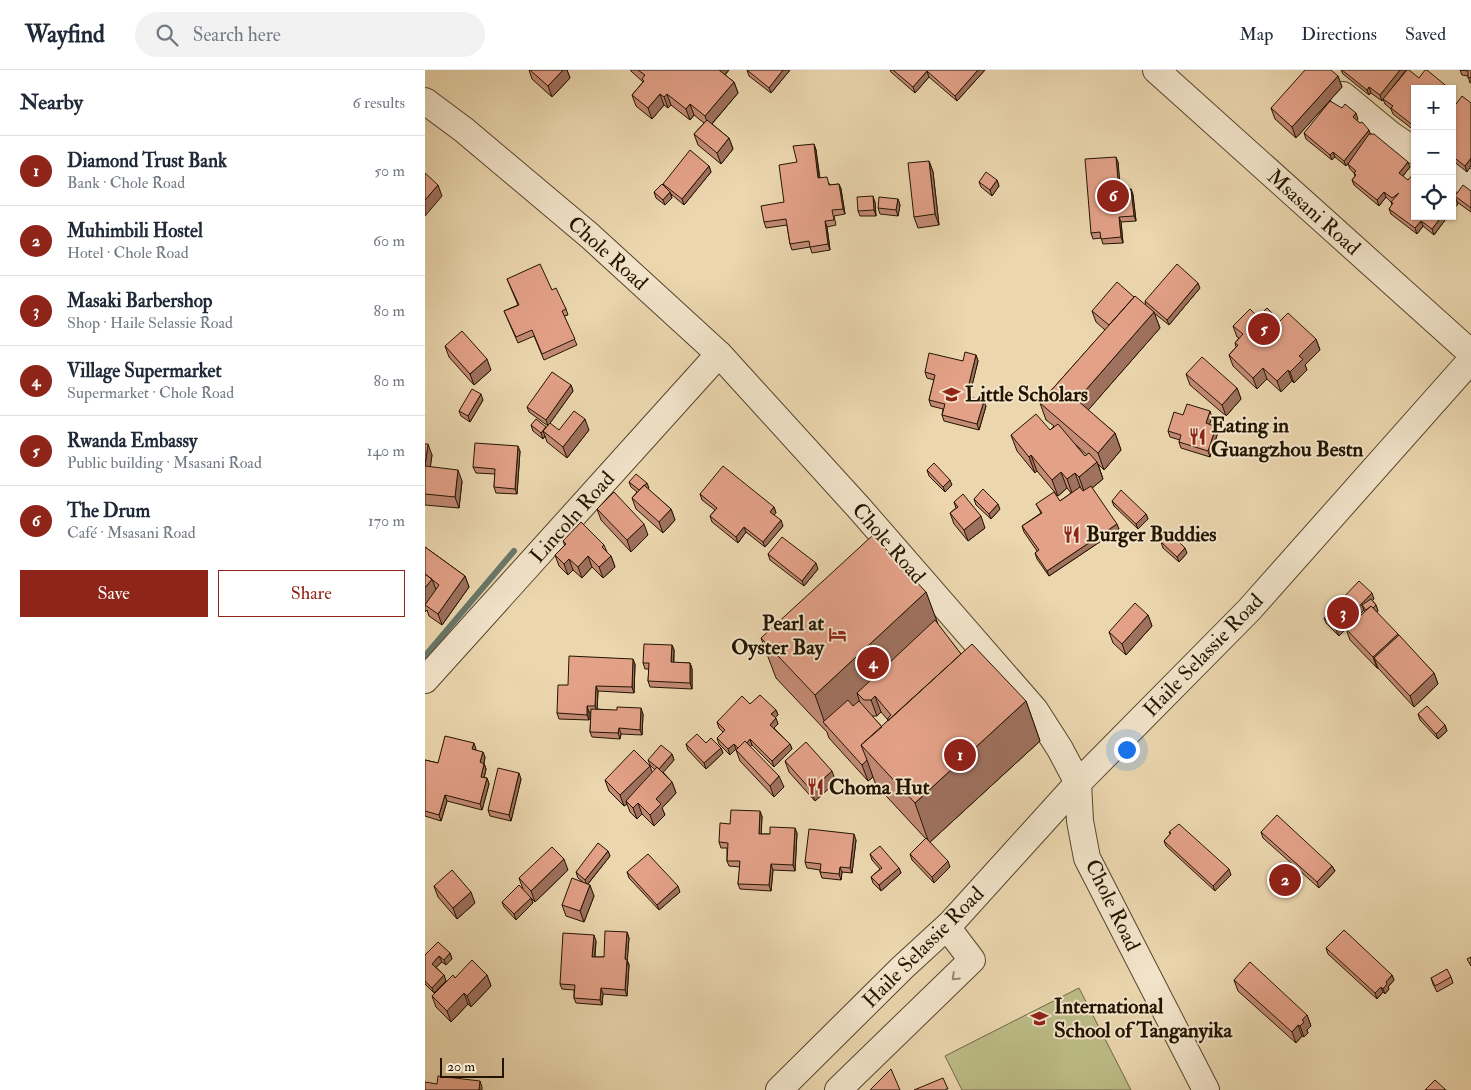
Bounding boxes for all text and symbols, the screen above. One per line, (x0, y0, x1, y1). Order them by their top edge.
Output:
search box (135, 12, 485, 57)
text: Wayfind (25, 19, 105, 50)
icon: search (153, 21, 181, 49)
text: Search here (193, 23, 281, 47)
text: Map (1240, 23, 1273, 46)
text: Directions (1301, 23, 1377, 46)
text: Saved (1405, 23, 1446, 46)
map controls (1411, 85, 1456, 220)
button: + (1411, 85, 1456, 130)
text: Nearby (20, 89, 83, 116)
text: 6 results (353, 93, 405, 113)
button: − (1411, 130, 1456, 175)
text: Diamond Trust Bank (67, 149, 227, 173)
text: 1 (33, 161, 39, 181)
text: 50 m (374, 161, 405, 181)
street label: Msasani Road (1261, 163, 1367, 262)
text: Bank · Chole Road (67, 173, 185, 193)
button: locate (1411, 175, 1456, 220)
pin: 6 (1097, 177, 1129, 215)
street label: Chole Road (562, 210, 654, 297)
text: Muhimbili Hostel (67, 219, 203, 243)
text: 2 (32, 231, 40, 251)
text: 60 m (373, 231, 405, 251)
text: Hotel · Chole Road (67, 243, 189, 263)
text: Masaki Barbershop (67, 289, 212, 313)
text: 3 (33, 301, 39, 321)
text: 80 m (374, 301, 405, 321)
pin: 5 (1248, 310, 1280, 348)
text: Shop · Haile Selassie Road (67, 313, 233, 333)
text: Village Supermarket (67, 359, 222, 383)
text: 4 (32, 371, 40, 391)
text: 80 m (374, 371, 405, 391)
place label: Little Scholars (965, 381, 1088, 408)
text: Supermarket · Chole Road (67, 383, 234, 403)
school or university icon: Little Scholars (941, 384, 961, 404)
place label: Eating in Guangzhou Bestn (1211, 412, 1364, 463)
restaurant icon: Eating in Guangzhou Bestn (1187, 427, 1207, 447)
text: Rwanda Embassy (67, 429, 197, 453)
text: 5 (32, 441, 40, 461)
text: 140 m (367, 441, 405, 461)
text: Public building · Msasani Road (67, 453, 262, 473)
street label: Lincoln Road (524, 465, 621, 569)
street label: Chole Road (846, 497, 932, 590)
text: The Drum (67, 499, 150, 523)
text: 6 (32, 511, 40, 531)
text: 170 m (368, 511, 405, 531)
place label: Burger Buddies (1086, 521, 1217, 548)
text: Café · Msasani Road (67, 523, 196, 543)
restaurant icon: Burger Buddies (1062, 524, 1082, 544)
button: Save (20, 570, 208, 617)
button: Share (218, 570, 405, 617)
street label: Haile Selassie Road (1138, 587, 1270, 723)
pin: 3 (1327, 594, 1359, 632)
place label: Pearl at Oyster Bay (731, 610, 825, 661)
hotel icon: Pearl at Oyster Bay (828, 625, 848, 645)
pin: 4 (857, 644, 889, 682)
pin: 1 (944, 736, 976, 774)
your location (1114, 737, 1140, 763)
place label: Choma Hut (829, 774, 930, 801)
restaurant icon: Choma Hut (805, 777, 825, 797)
street label: Chole Road (1079, 855, 1147, 956)
pin: 2 (1269, 861, 1301, 899)
street label: Haile Selassie Road (857, 880, 990, 1014)
one-way arrow (951, 971, 960, 980)
place label: International School of Tanganyika (1054, 993, 1233, 1044)
school or university icon: International School of Tanganyika (1030, 1008, 1050, 1028)
scale bar (440, 1055, 504, 1078)
text: 20 m (447, 1058, 475, 1075)

